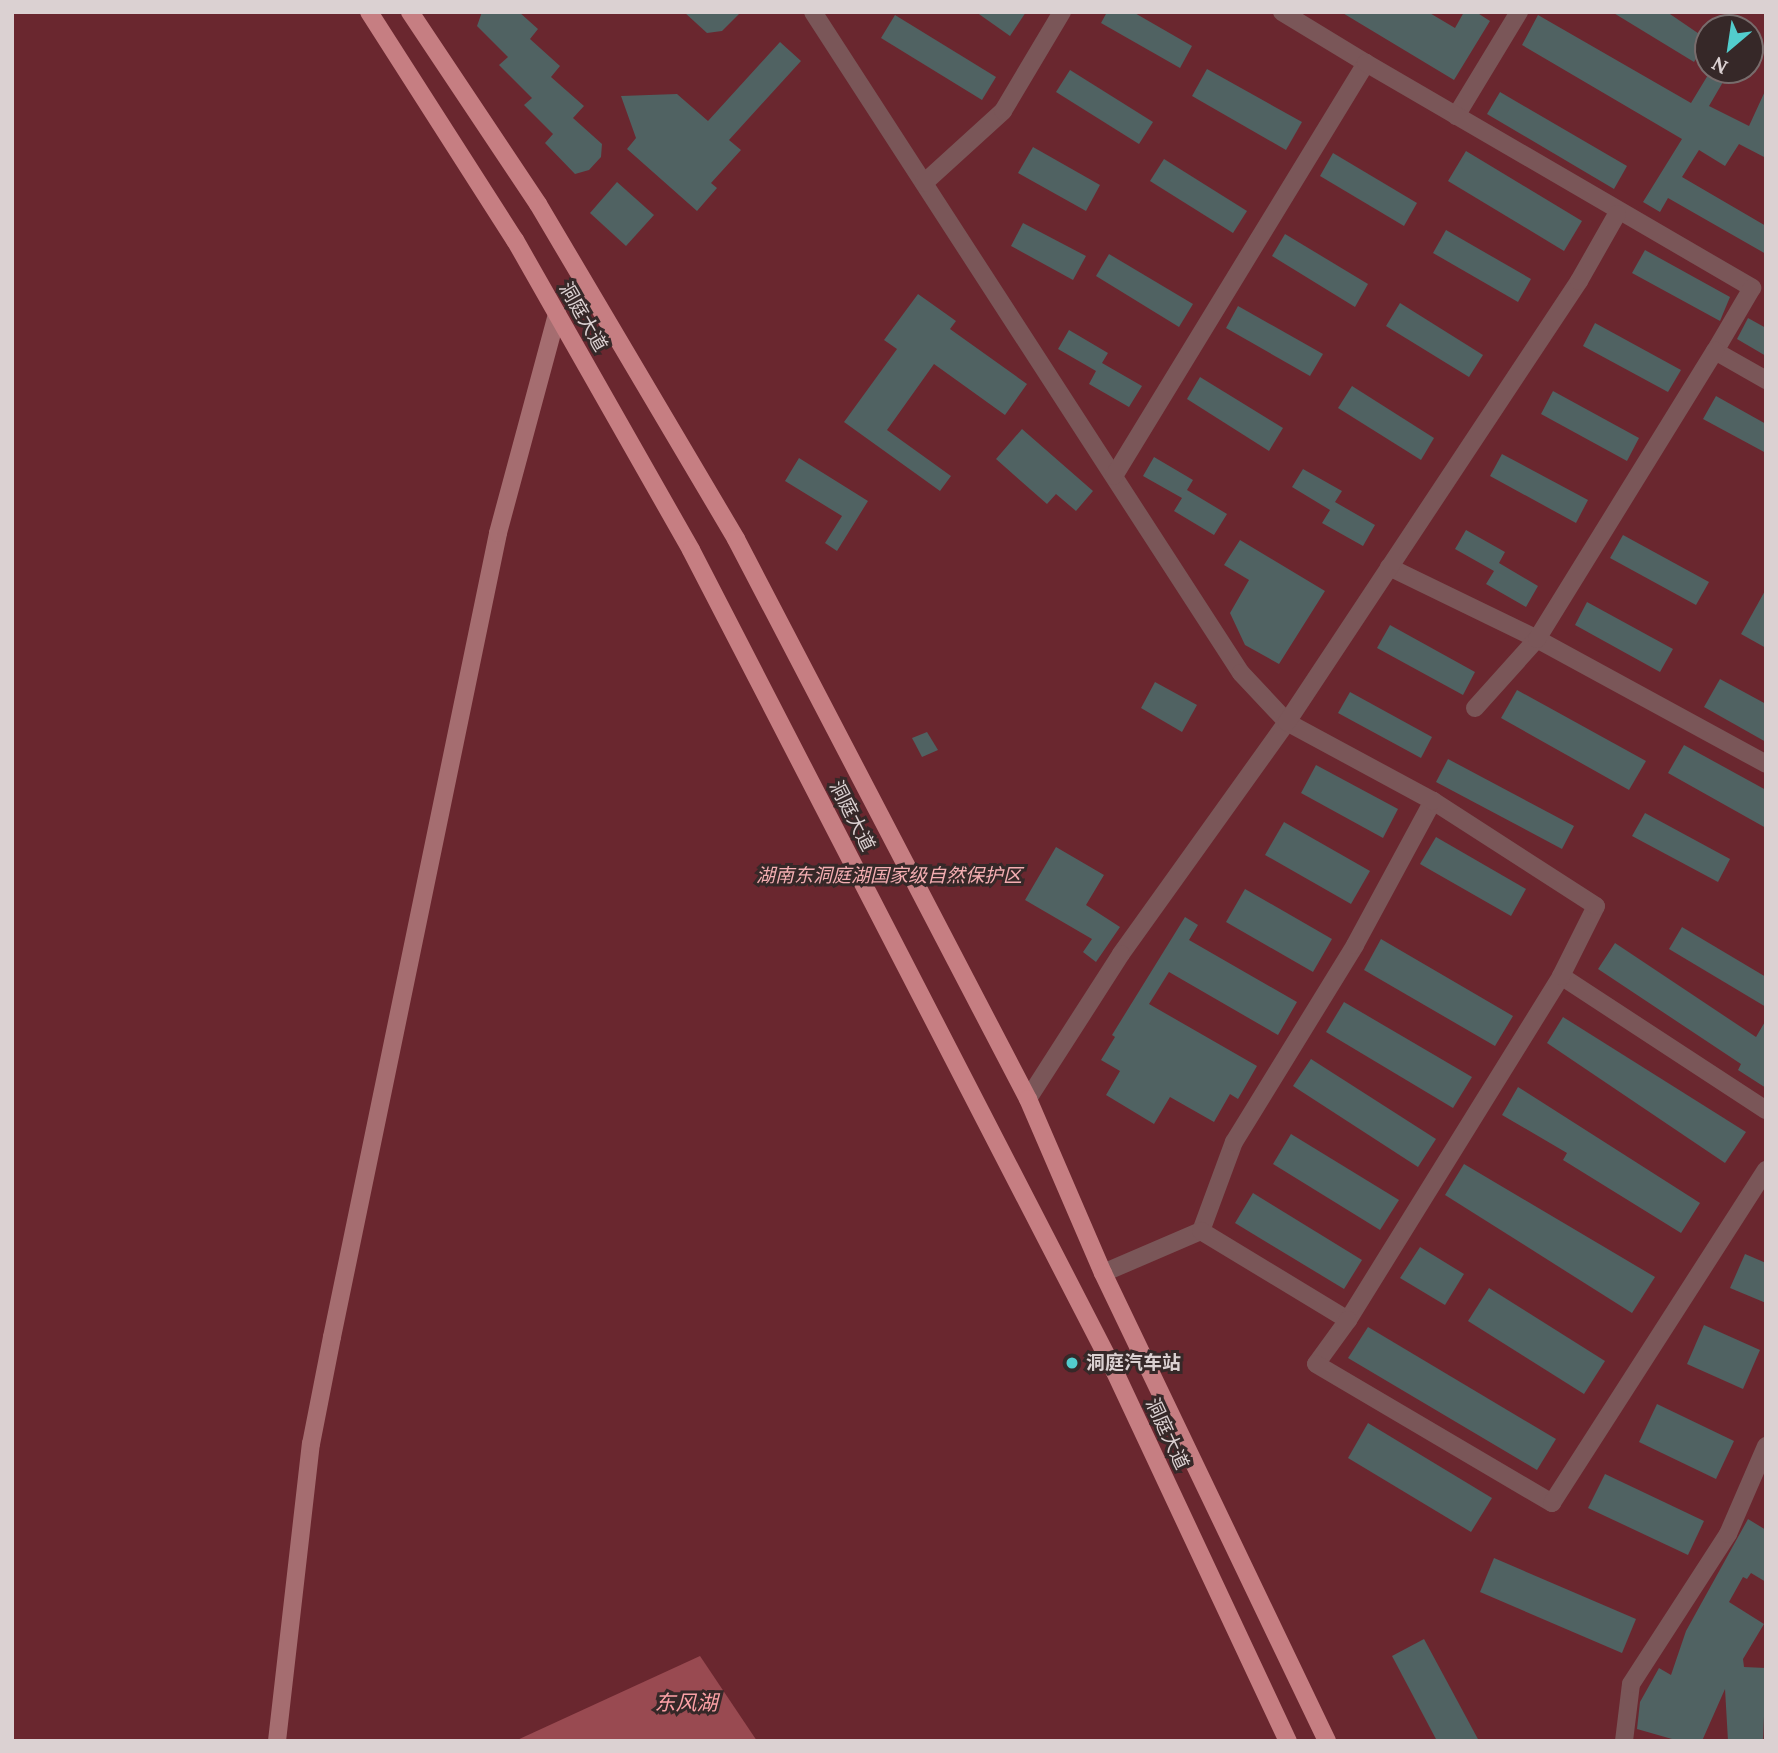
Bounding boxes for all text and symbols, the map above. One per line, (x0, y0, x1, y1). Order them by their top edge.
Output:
north arrow (1694, 14, 1764, 84)
text: N (1708, 52, 1732, 80)
street label: 洞庭大道 (554, 278, 612, 356)
street label: 洞庭大道 (825, 777, 879, 855)
park label: 湖南东洞庭湖国家级自然保护区 (756, 865, 1022, 887)
place label: 洞庭汽车站 (1086, 1352, 1181, 1374)
marker: 洞庭汽车站 (1064, 1355, 1080, 1371)
street label: 洞庭大道 (1141, 1395, 1193, 1473)
water label: 东风湖 (655, 1690, 717, 1716)

